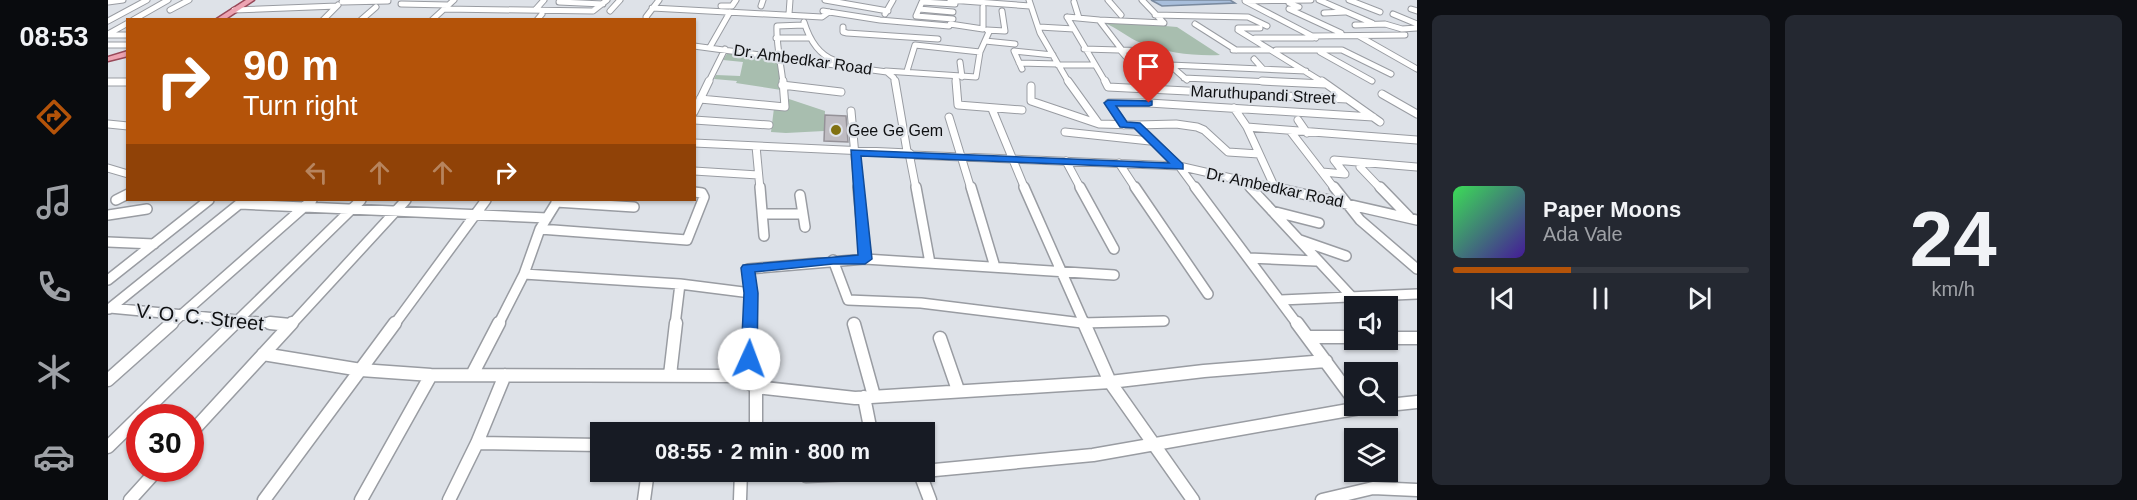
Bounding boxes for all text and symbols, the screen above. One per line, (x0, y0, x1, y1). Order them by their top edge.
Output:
text: 08:53 (19, 22, 89, 52)
street label: Dr. Ambedkar Road (733, 41, 873, 78)
pin (1123, 41, 1174, 103)
icon: right (144, 42, 222, 120)
text: 90 m (243, 42, 339, 89)
icon: arrive (1132, 50, 1165, 83)
street label: Maruthupandi Street (1190, 82, 1336, 107)
text: Turn right (243, 91, 358, 121)
icon: directions (33, 96, 75, 138)
place label: Gee Ge Gem (848, 122, 943, 139)
marker: Gee Ge Gem (829, 123, 843, 137)
icon: left (300, 156, 333, 189)
icon: ahead (363, 156, 396, 189)
icon: ahead (426, 156, 459, 189)
icon: right (489, 156, 522, 189)
street label: Dr. Ambedkar Road (1205, 165, 1345, 210)
icon: music (33, 181, 75, 223)
text: 24 (1910, 195, 1997, 283)
text: Paper Moons (1543, 197, 1681, 222)
text: Ada Vale (1543, 223, 1623, 245)
icon: phone (33, 266, 75, 308)
text: km/h (1932, 278, 1975, 300)
icon: previous (1486, 282, 1519, 315)
icon: pause (1584, 282, 1617, 315)
icon: next (1683, 282, 1716, 315)
map controls (1344, 296, 1398, 482)
button: sound (1344, 296, 1398, 350)
street label: V. O. C. Street (135, 299, 265, 335)
position arrow (717, 327, 781, 391)
icon: climate (33, 351, 75, 393)
button: search (1344, 362, 1398, 416)
speed limit sign: 30 (126, 404, 204, 482)
button: layers (1344, 428, 1398, 482)
icon: car (33, 436, 75, 478)
text: 08:55 · 2 min · 800 m (655, 439, 870, 464)

